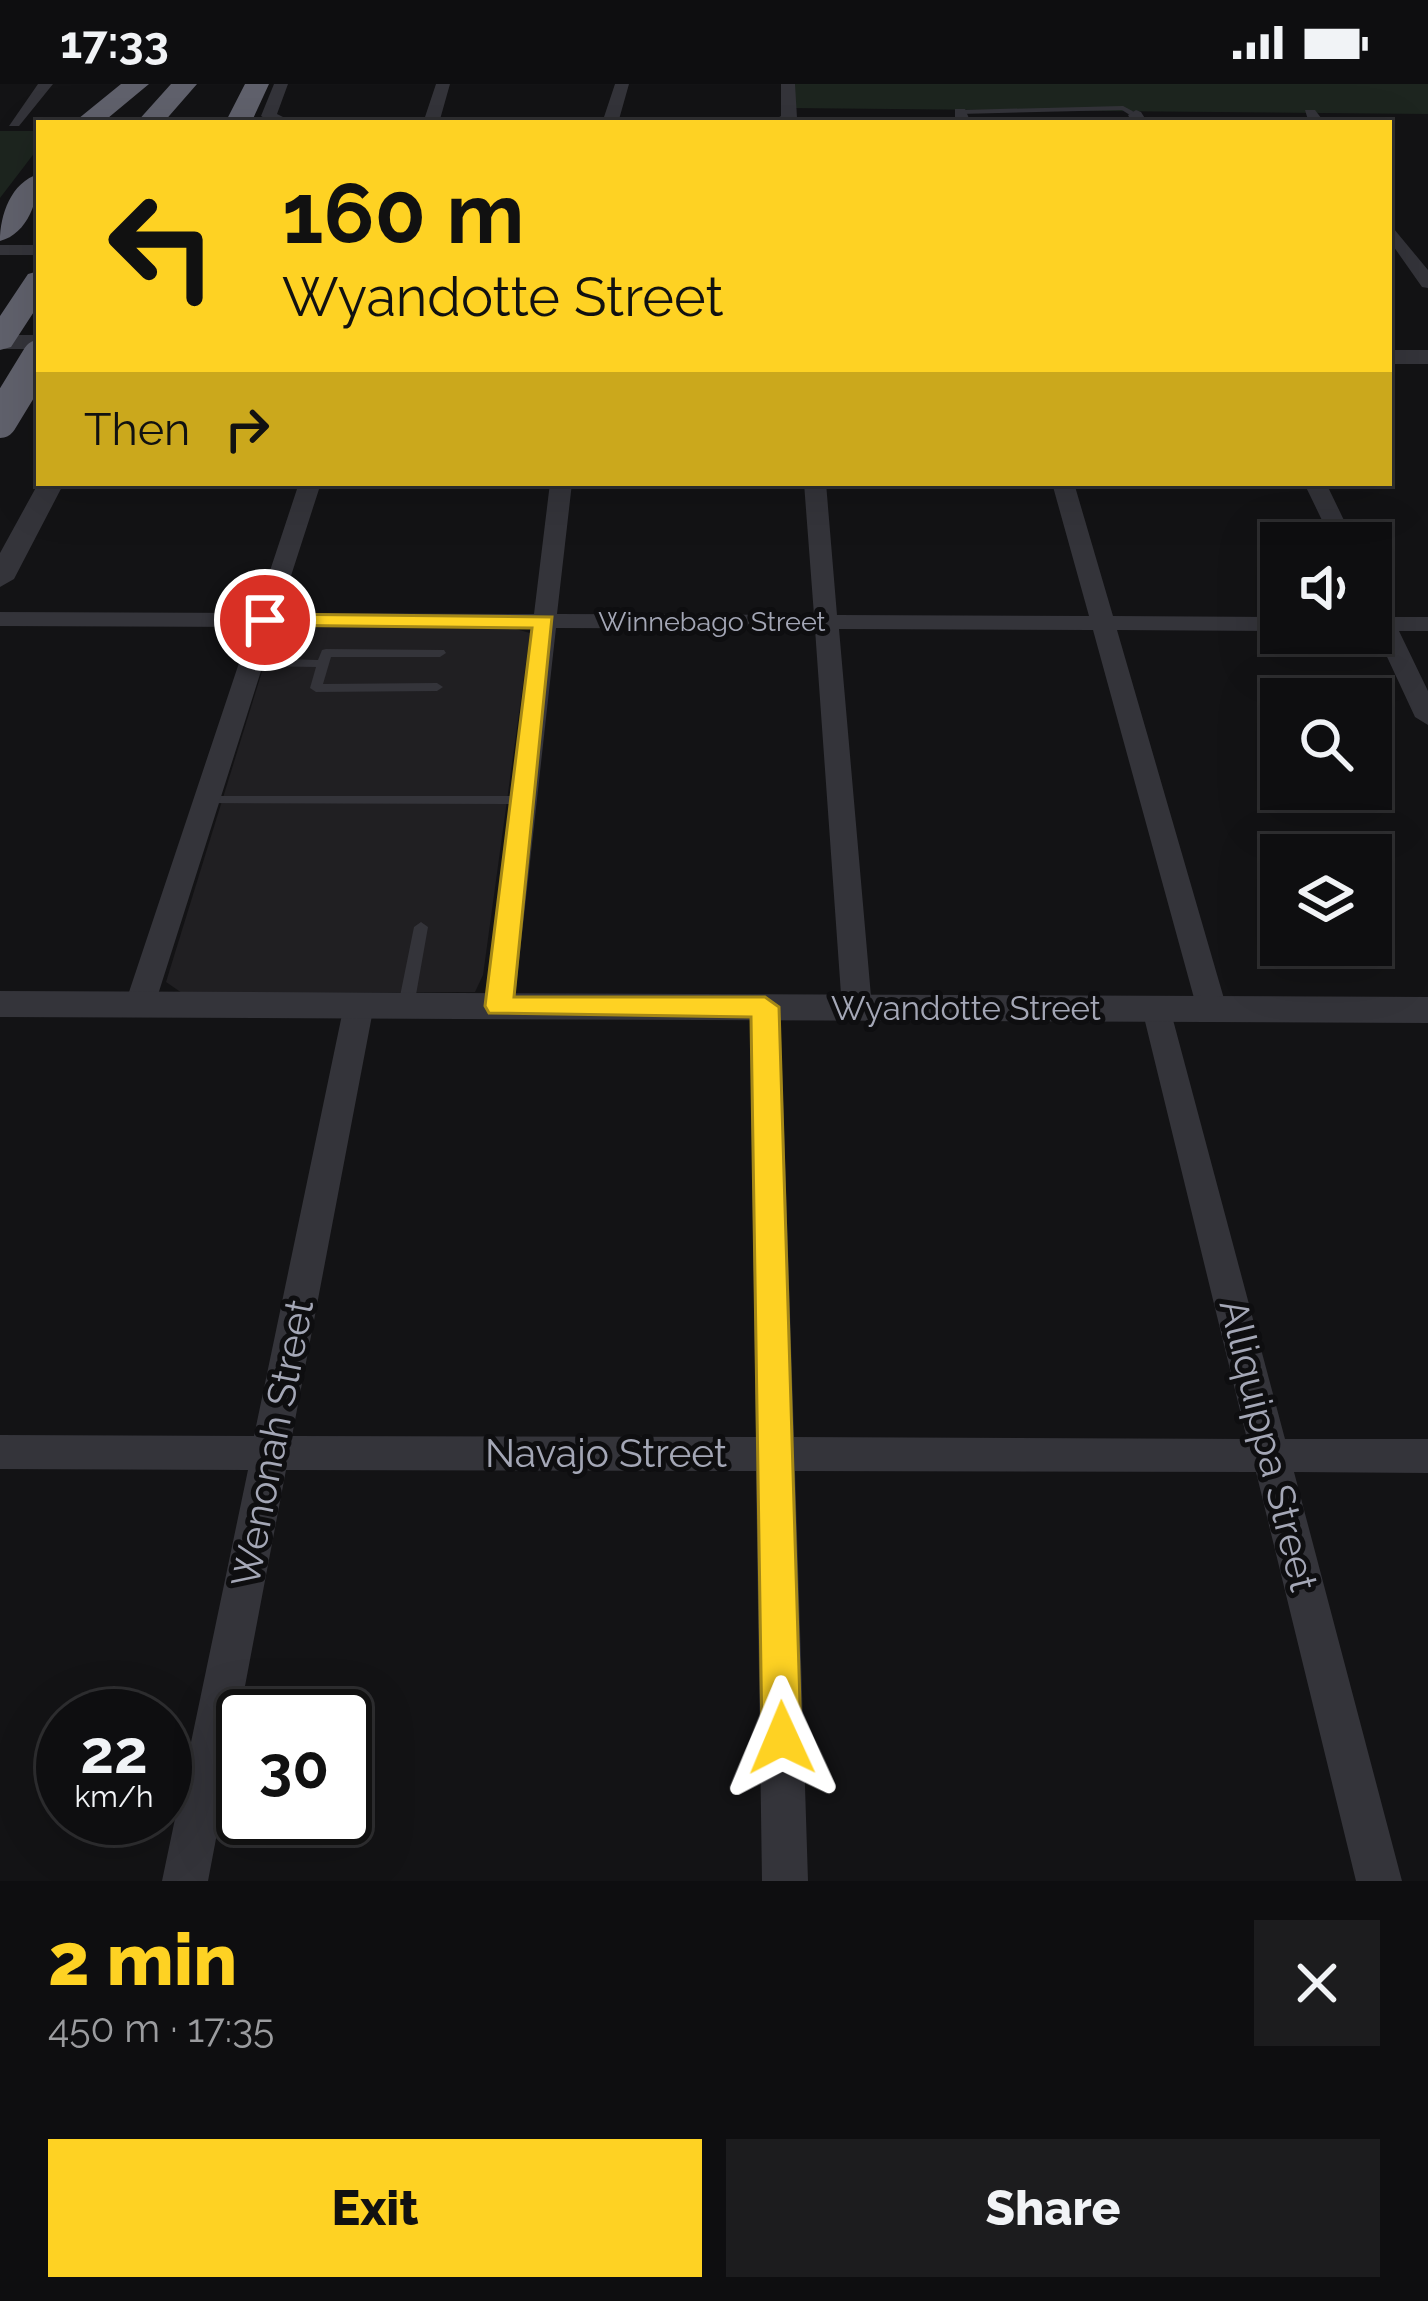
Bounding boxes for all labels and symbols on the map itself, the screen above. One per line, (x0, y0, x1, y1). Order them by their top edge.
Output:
pin (214, 569, 316, 671)
street label: Winnebago Street (598, 606, 826, 637)
street label: Wyandotte Street (831, 989, 1101, 1028)
street label: Alliquippa Street (1210, 1294, 1328, 1596)
street label: Wenonah Street (222, 1295, 322, 1591)
street label: Navajo Street (485, 1430, 727, 1476)
position arrow (719, 1675, 845, 1801)
speed limit sign: 30 (216, 1689, 372, 1845)

